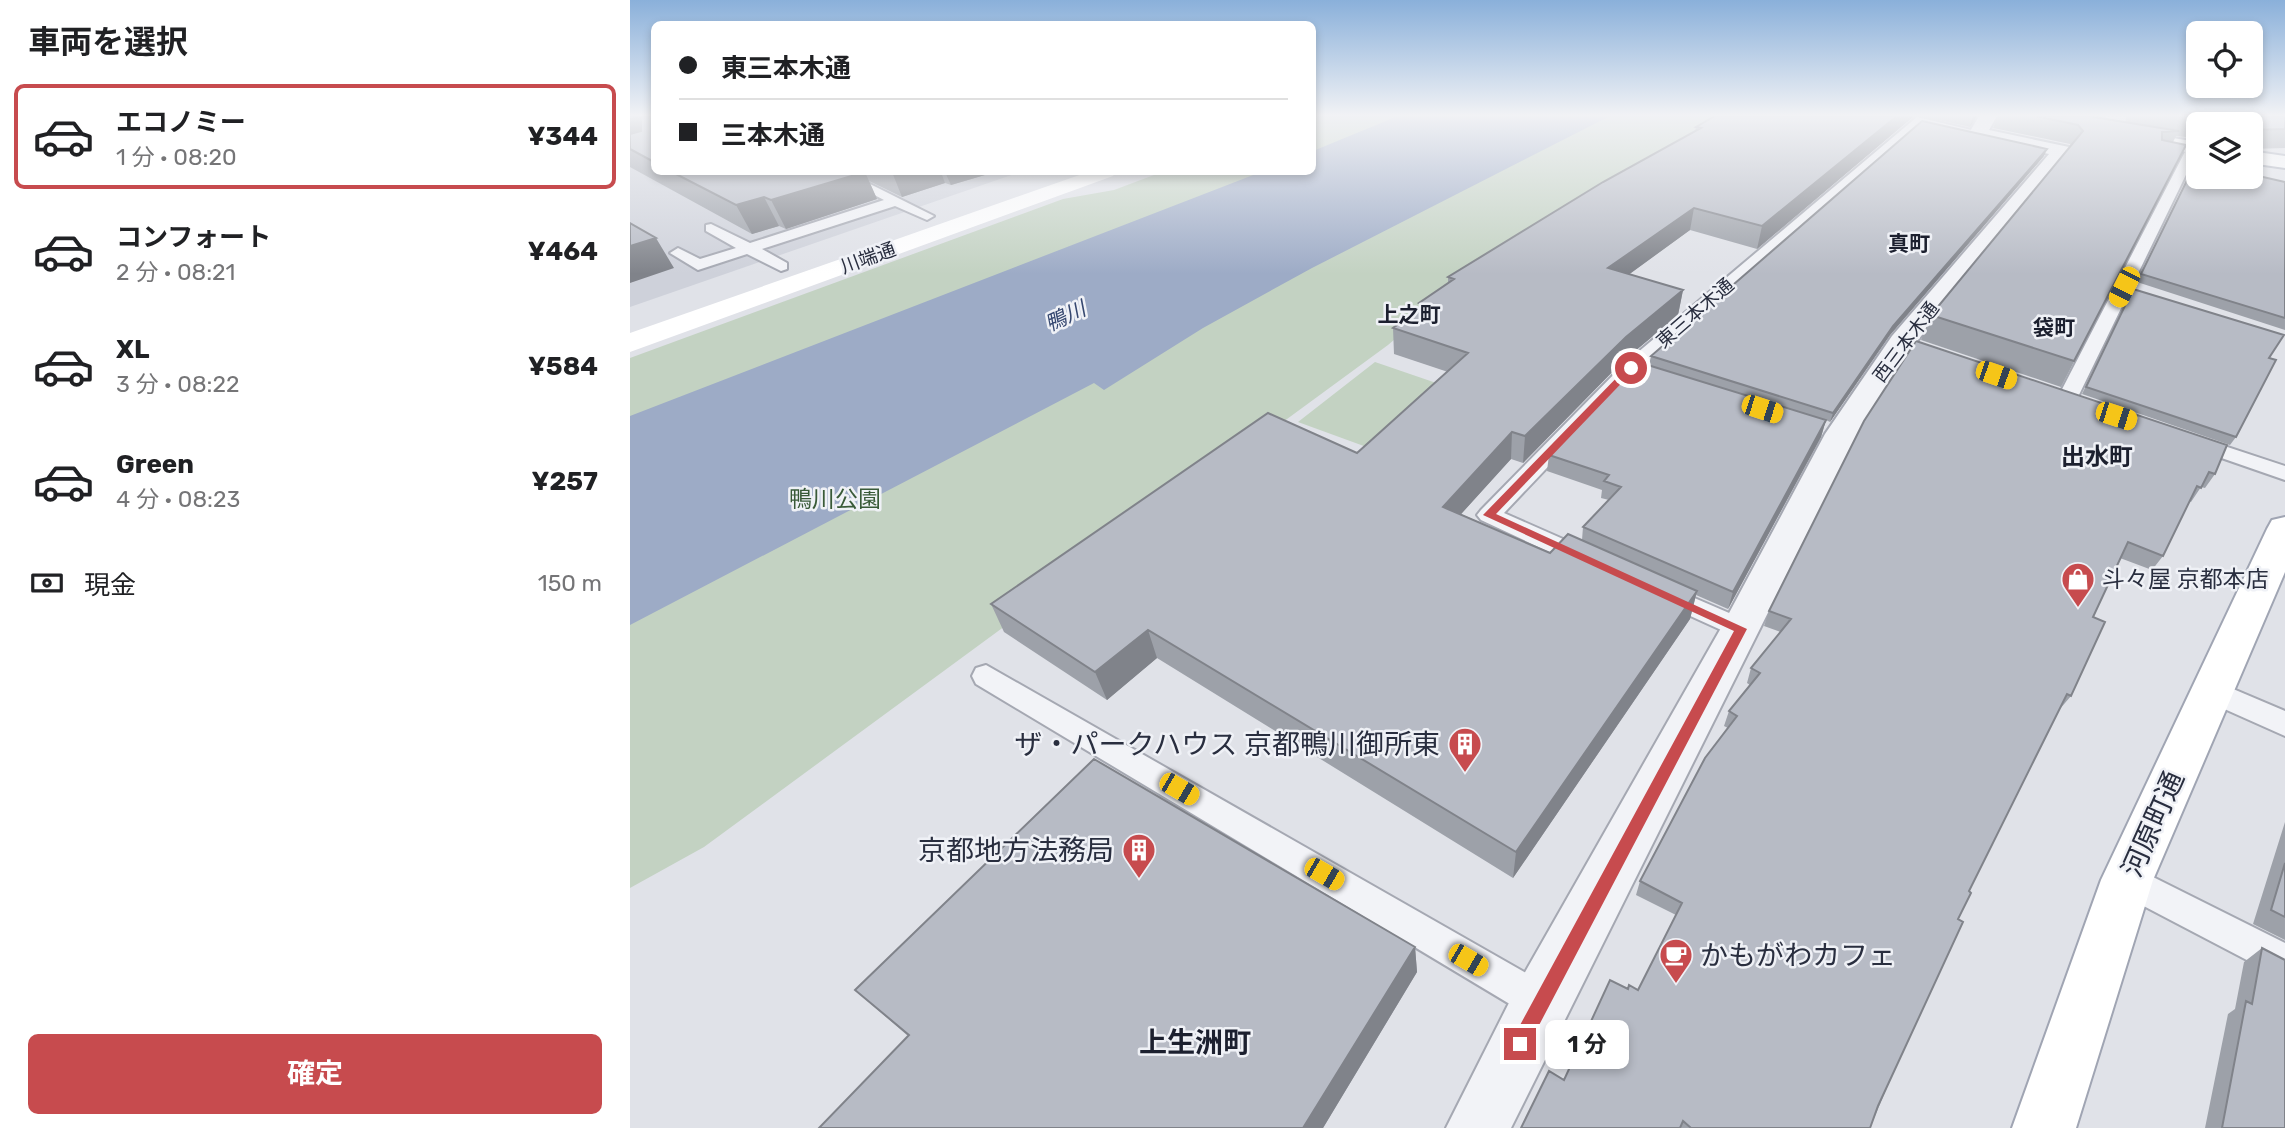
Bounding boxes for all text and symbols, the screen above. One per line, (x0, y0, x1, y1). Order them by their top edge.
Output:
map controls (2186, 21, 2263, 189)
button: locate (2186, 21, 2263, 98)
text: 車両を選択 (28, 23, 188, 61)
text: 東三本木通 (721, 53, 851, 84)
icon: car (32, 105, 95, 168)
text: エコノミー (116, 107, 246, 138)
button: layers (2186, 112, 2263, 189)
text: 三本木通 (721, 120, 825, 151)
text: ¥344 (527, 121, 598, 152)
text: 1 分 · 08:20 (116, 143, 237, 171)
icon: car (32, 220, 95, 283)
text: コンフォート (116, 222, 271, 253)
district label: 真町 (1888, 231, 1930, 256)
text: ¥464 (528, 236, 598, 267)
street label: 川端通 (837, 237, 899, 279)
text: 2 分 · 08:21 (116, 258, 235, 286)
car (2106, 264, 2143, 310)
street label: 東三本木通 (1652, 273, 1738, 353)
water label: 鴨川 (1041, 295, 1091, 336)
street label: 西三本木通 (1868, 297, 1944, 387)
district label: 上之町 (1378, 302, 1441, 327)
district label: 袋町 (2033, 315, 2075, 340)
text: XL (116, 334, 149, 365)
icon: car (32, 335, 95, 398)
text: ¥584 (528, 351, 598, 382)
route start (1615, 352, 1647, 384)
car (1973, 358, 2020, 392)
text: 3 分 · 08:22 (116, 370, 239, 398)
car (1739, 393, 1786, 425)
car (2093, 400, 2140, 432)
district label: 出水町 (2061, 443, 2133, 471)
text: Green (116, 449, 194, 480)
icon: car (32, 450, 95, 513)
text: ¥257 (531, 466, 598, 497)
text: 4 分 · 08:23 (116, 485, 240, 513)
park label: 鴨川公園 (789, 485, 881, 513)
shop icon: 斗々屋 京都本店 (2059, 560, 2097, 609)
icon: cash (28, 564, 66, 602)
place label: 斗々屋 京都本店 (2102, 565, 2269, 593)
text: 150 m (538, 569, 602, 597)
text: 現金 (84, 570, 136, 601)
building icon: ザ・パークハウス 京都鴨川御所東 (1446, 725, 1484, 774)
place label: ザ・パークハウス 京都鴨川御所東 (1015, 728, 1440, 761)
street label: 河原町通 (2115, 766, 2191, 882)
car (1156, 769, 1203, 809)
building icon: 京都地方法務局 (1120, 831, 1158, 880)
place label: 京都地方法務局 (918, 834, 1114, 867)
car (1301, 854, 1348, 894)
cafe icon: かもがわカフェ (1657, 936, 1695, 985)
place label: かもがわカフェ (1700, 939, 1896, 972)
car (1445, 940, 1492, 980)
callout: 1 分 (1544, 1020, 1628, 1068)
district label: 上生洲町 (1139, 1026, 1251, 1059)
route end (1504, 1028, 1536, 1060)
text: 1 分 (1567, 1030, 1607, 1058)
button: 確定 (28, 1034, 602, 1114)

